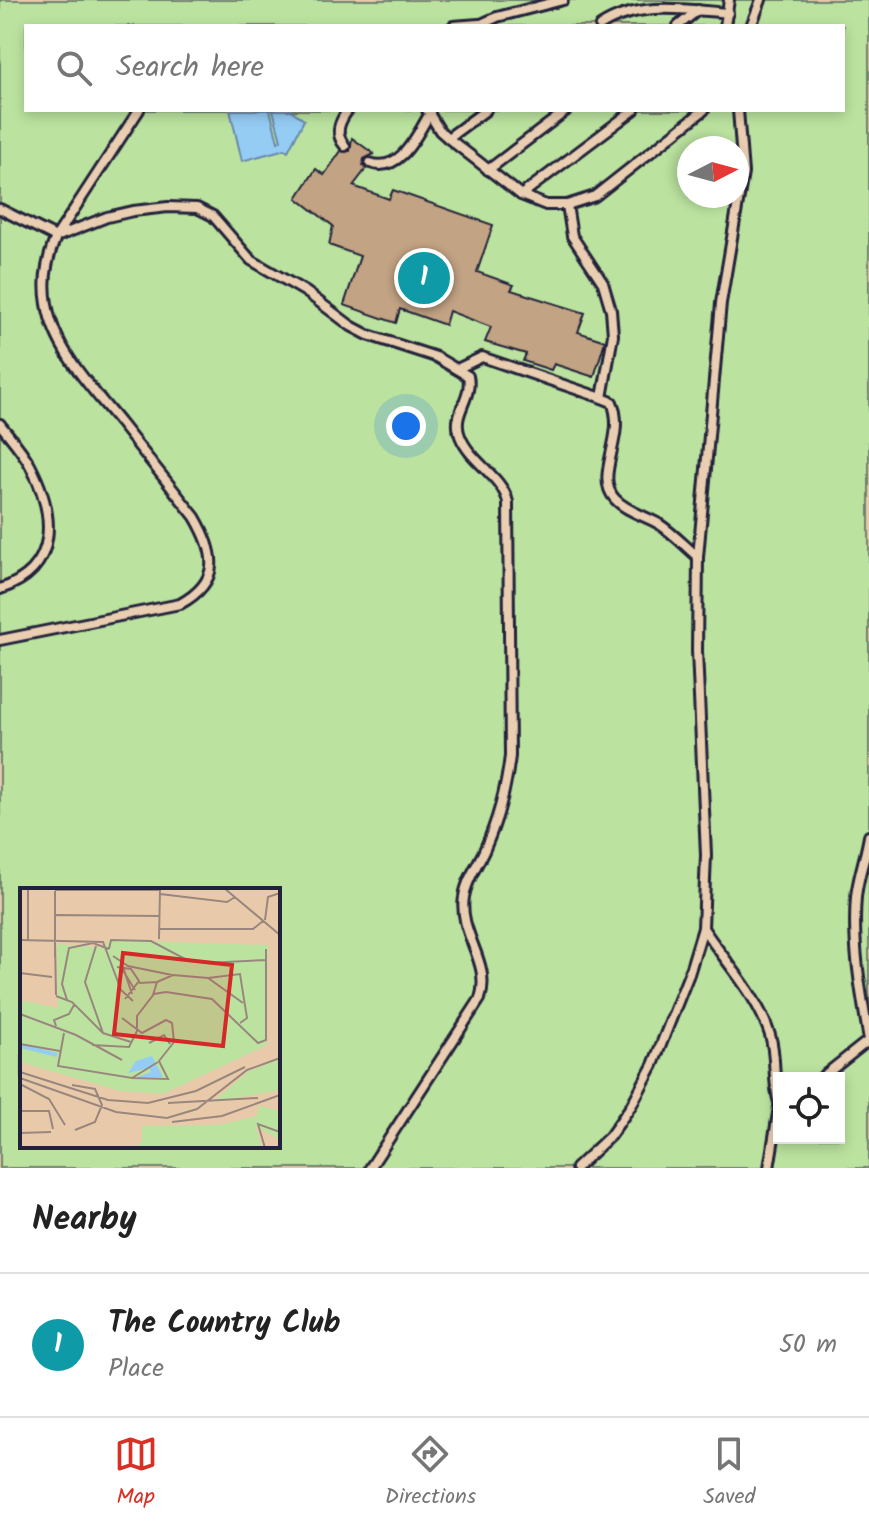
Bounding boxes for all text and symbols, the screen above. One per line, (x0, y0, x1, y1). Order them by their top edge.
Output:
search box (24, 24, 845, 112)
text: Search here (116, 44, 264, 92)
icon: search (52, 46, 96, 90)
north arrow (677, 136, 749, 208)
pin: 1 (398, 248, 450, 308)
your location (386, 406, 426, 446)
inset map (20, 888, 280, 1148)
map controls (773, 1072, 845, 1144)
button: locate (773, 1072, 845, 1144)
text: Nearby (32, 1193, 137, 1247)
text: The Country Club (108, 1300, 340, 1348)
text: 1 (54, 1324, 62, 1366)
text: 50 m (779, 1324, 837, 1366)
text: Place (108, 1348, 164, 1390)
tab: Map (114, 1432, 158, 1515)
tab: Directions (385, 1432, 476, 1515)
tab: Saved (703, 1432, 755, 1515)

